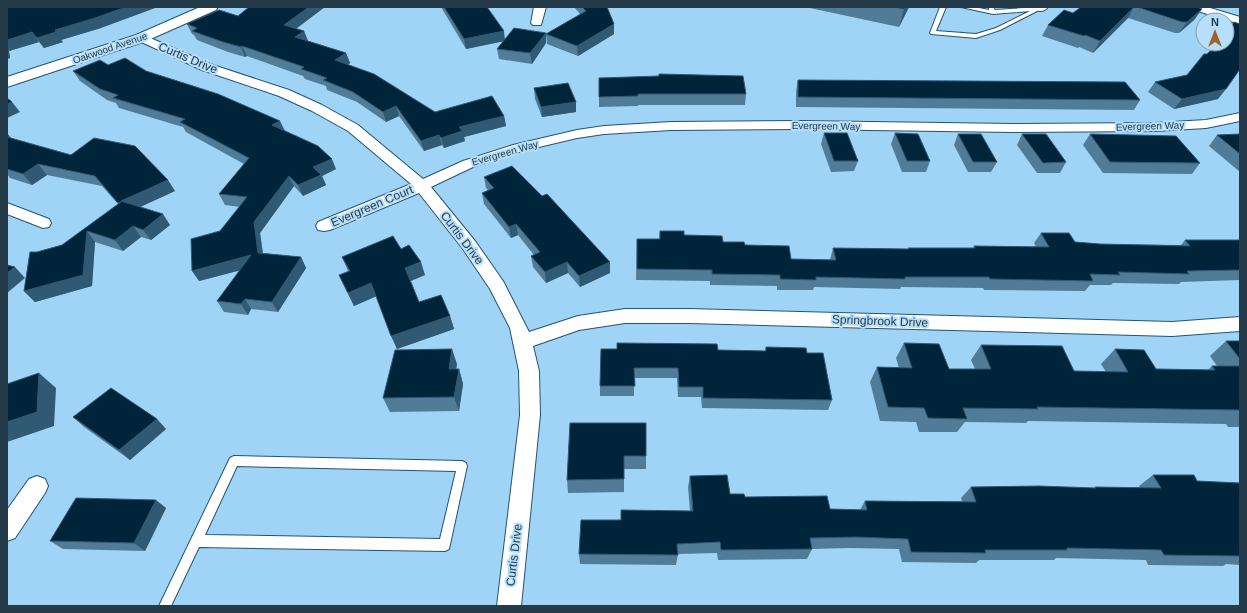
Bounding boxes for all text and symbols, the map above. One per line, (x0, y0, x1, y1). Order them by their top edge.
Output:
north arrow (1195, 12, 1235, 52)
text: N (1211, 16, 1219, 28)
street label: Oakwood Avenue (71, 30, 149, 66)
street label: Curtis Drive (156, 39, 220, 77)
street label: Evergreen Way (1116, 119, 1184, 133)
street label: Evergreen Way (792, 120, 860, 132)
street label: Evergreen Way (471, 138, 539, 168)
street label: Evergreen Court (329, 182, 416, 230)
street label: Curtis Drive (438, 209, 487, 267)
street label: Springbrook Drive (832, 312, 929, 330)
street label: Curtis Drive (503, 523, 525, 587)

